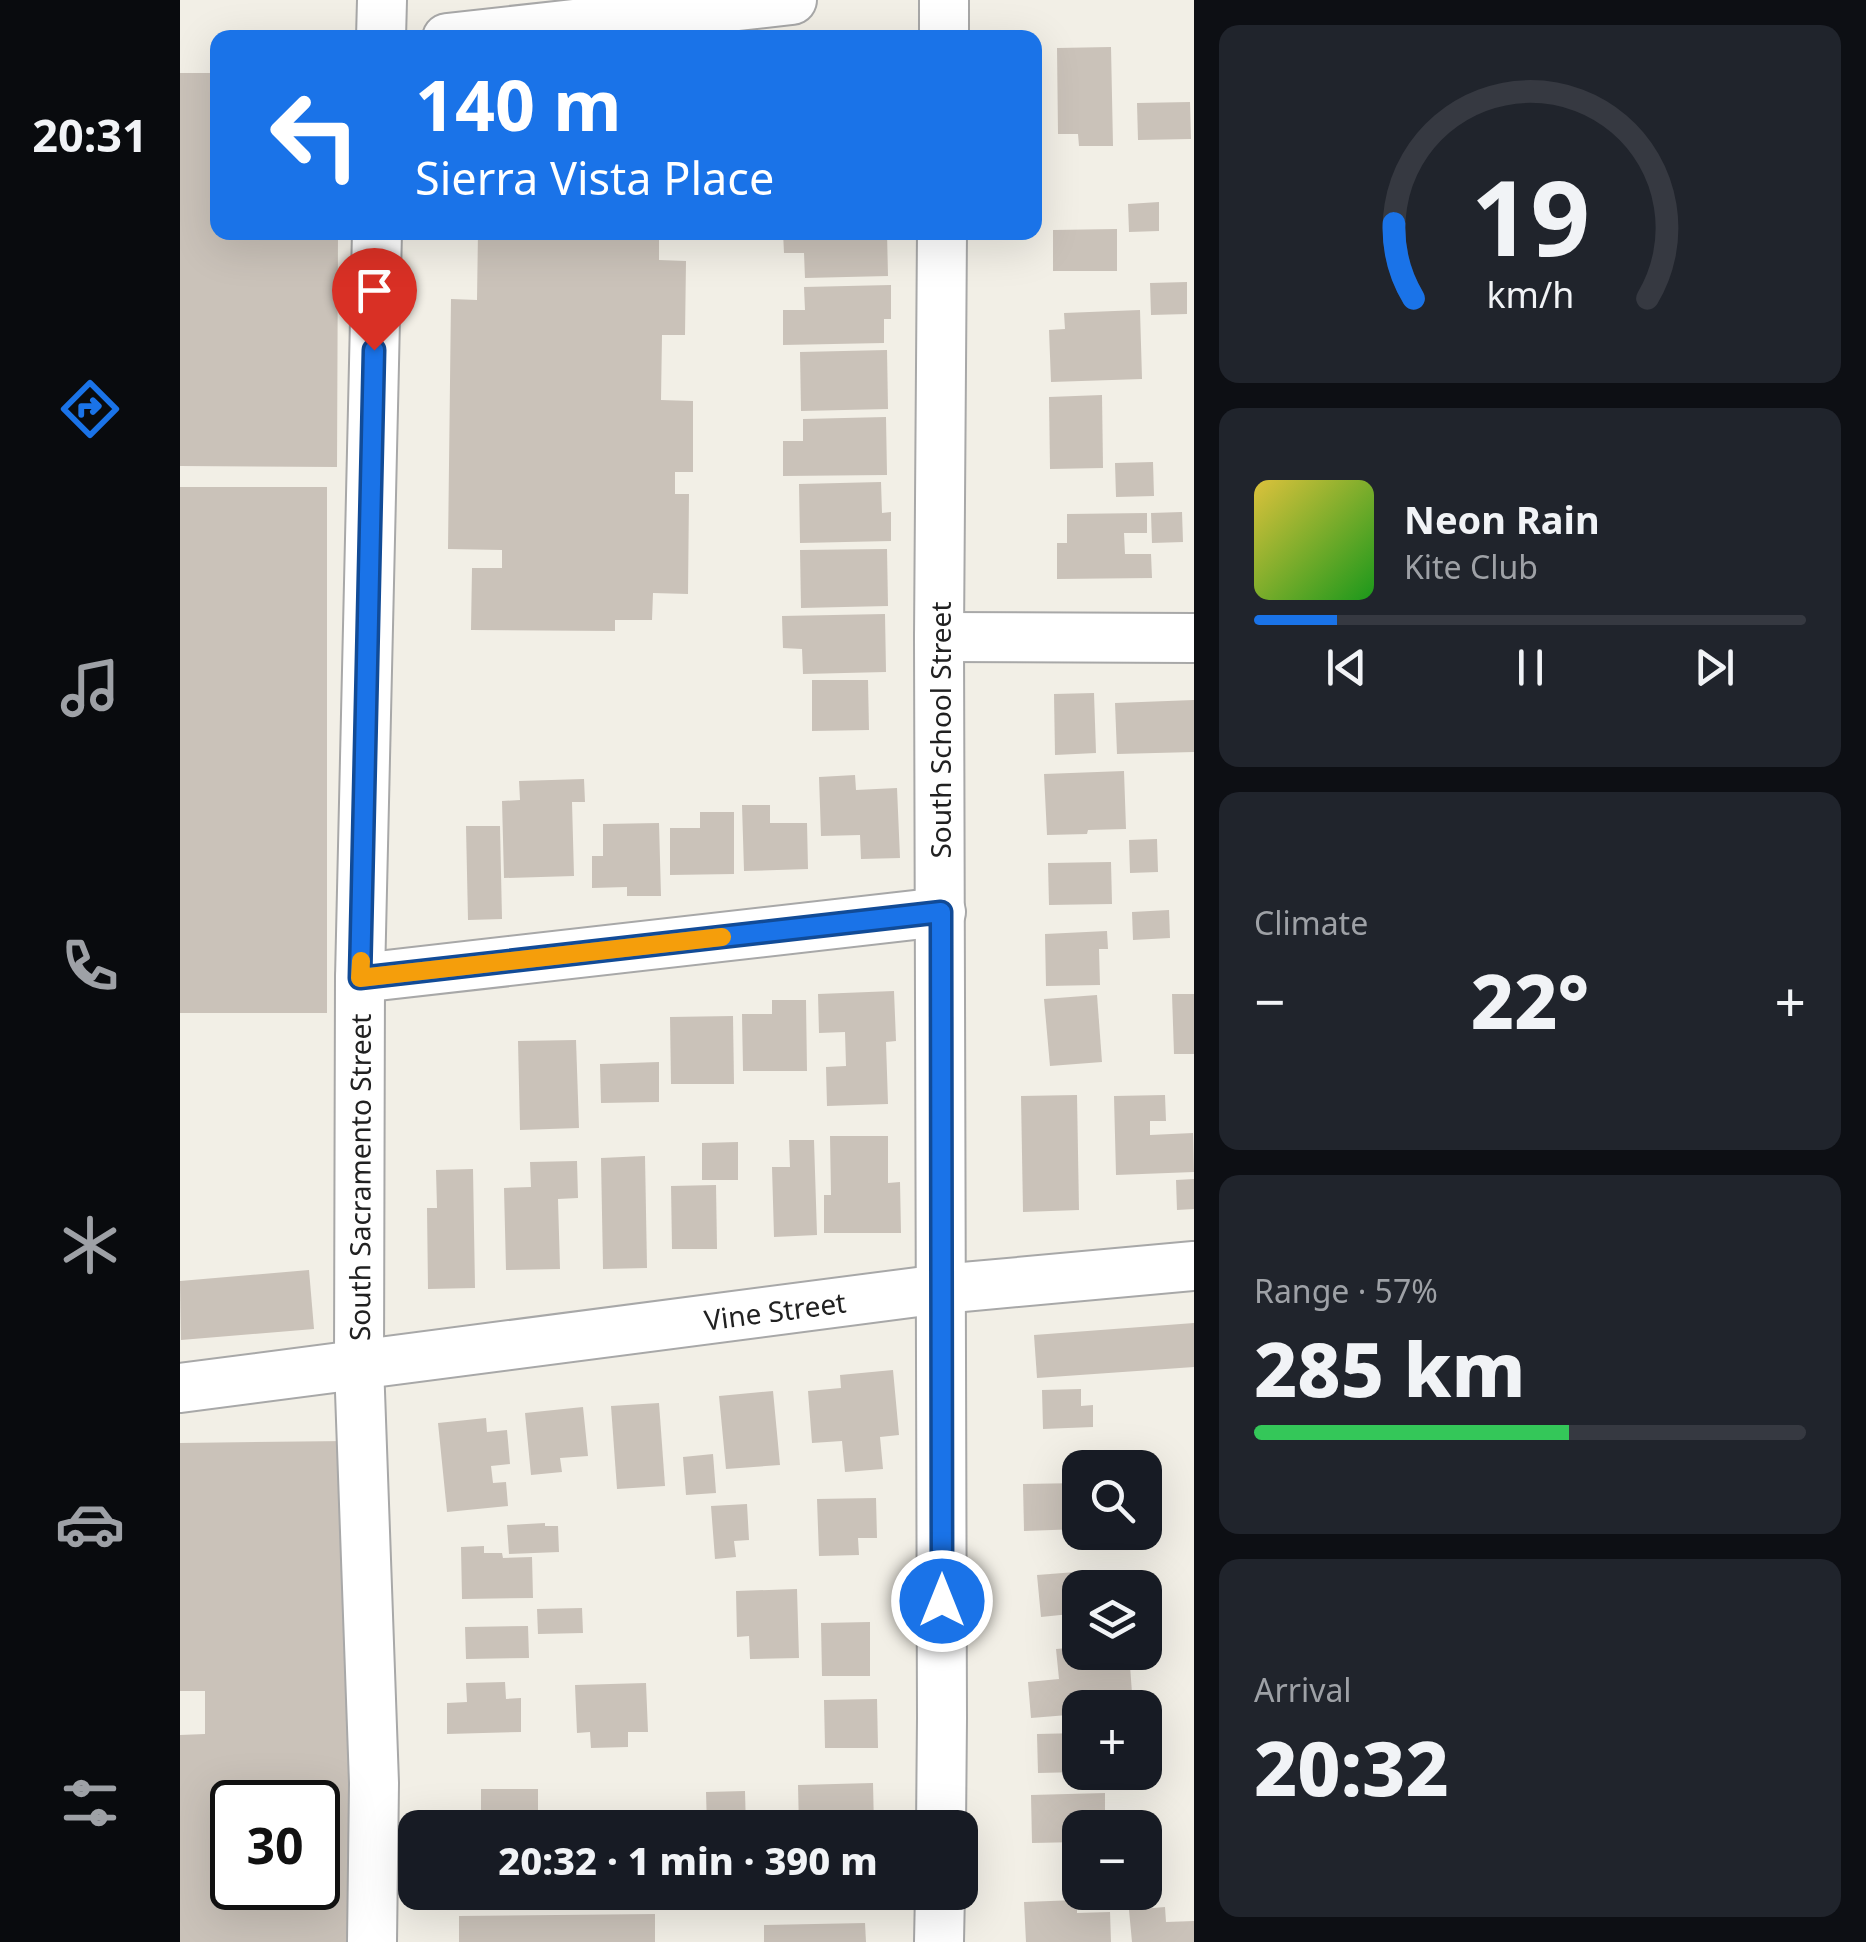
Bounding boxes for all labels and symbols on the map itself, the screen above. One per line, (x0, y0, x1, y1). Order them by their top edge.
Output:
pin (332, 248, 417, 351)
street label: South School Street (921, 602, 959, 859)
street label: South Sacramento Street (340, 1013, 379, 1341)
street label: Vine Street (702, 1283, 848, 1339)
position arrow (890, 1549, 994, 1653)
speed limit sign: 30 (210, 1780, 340, 1910)

